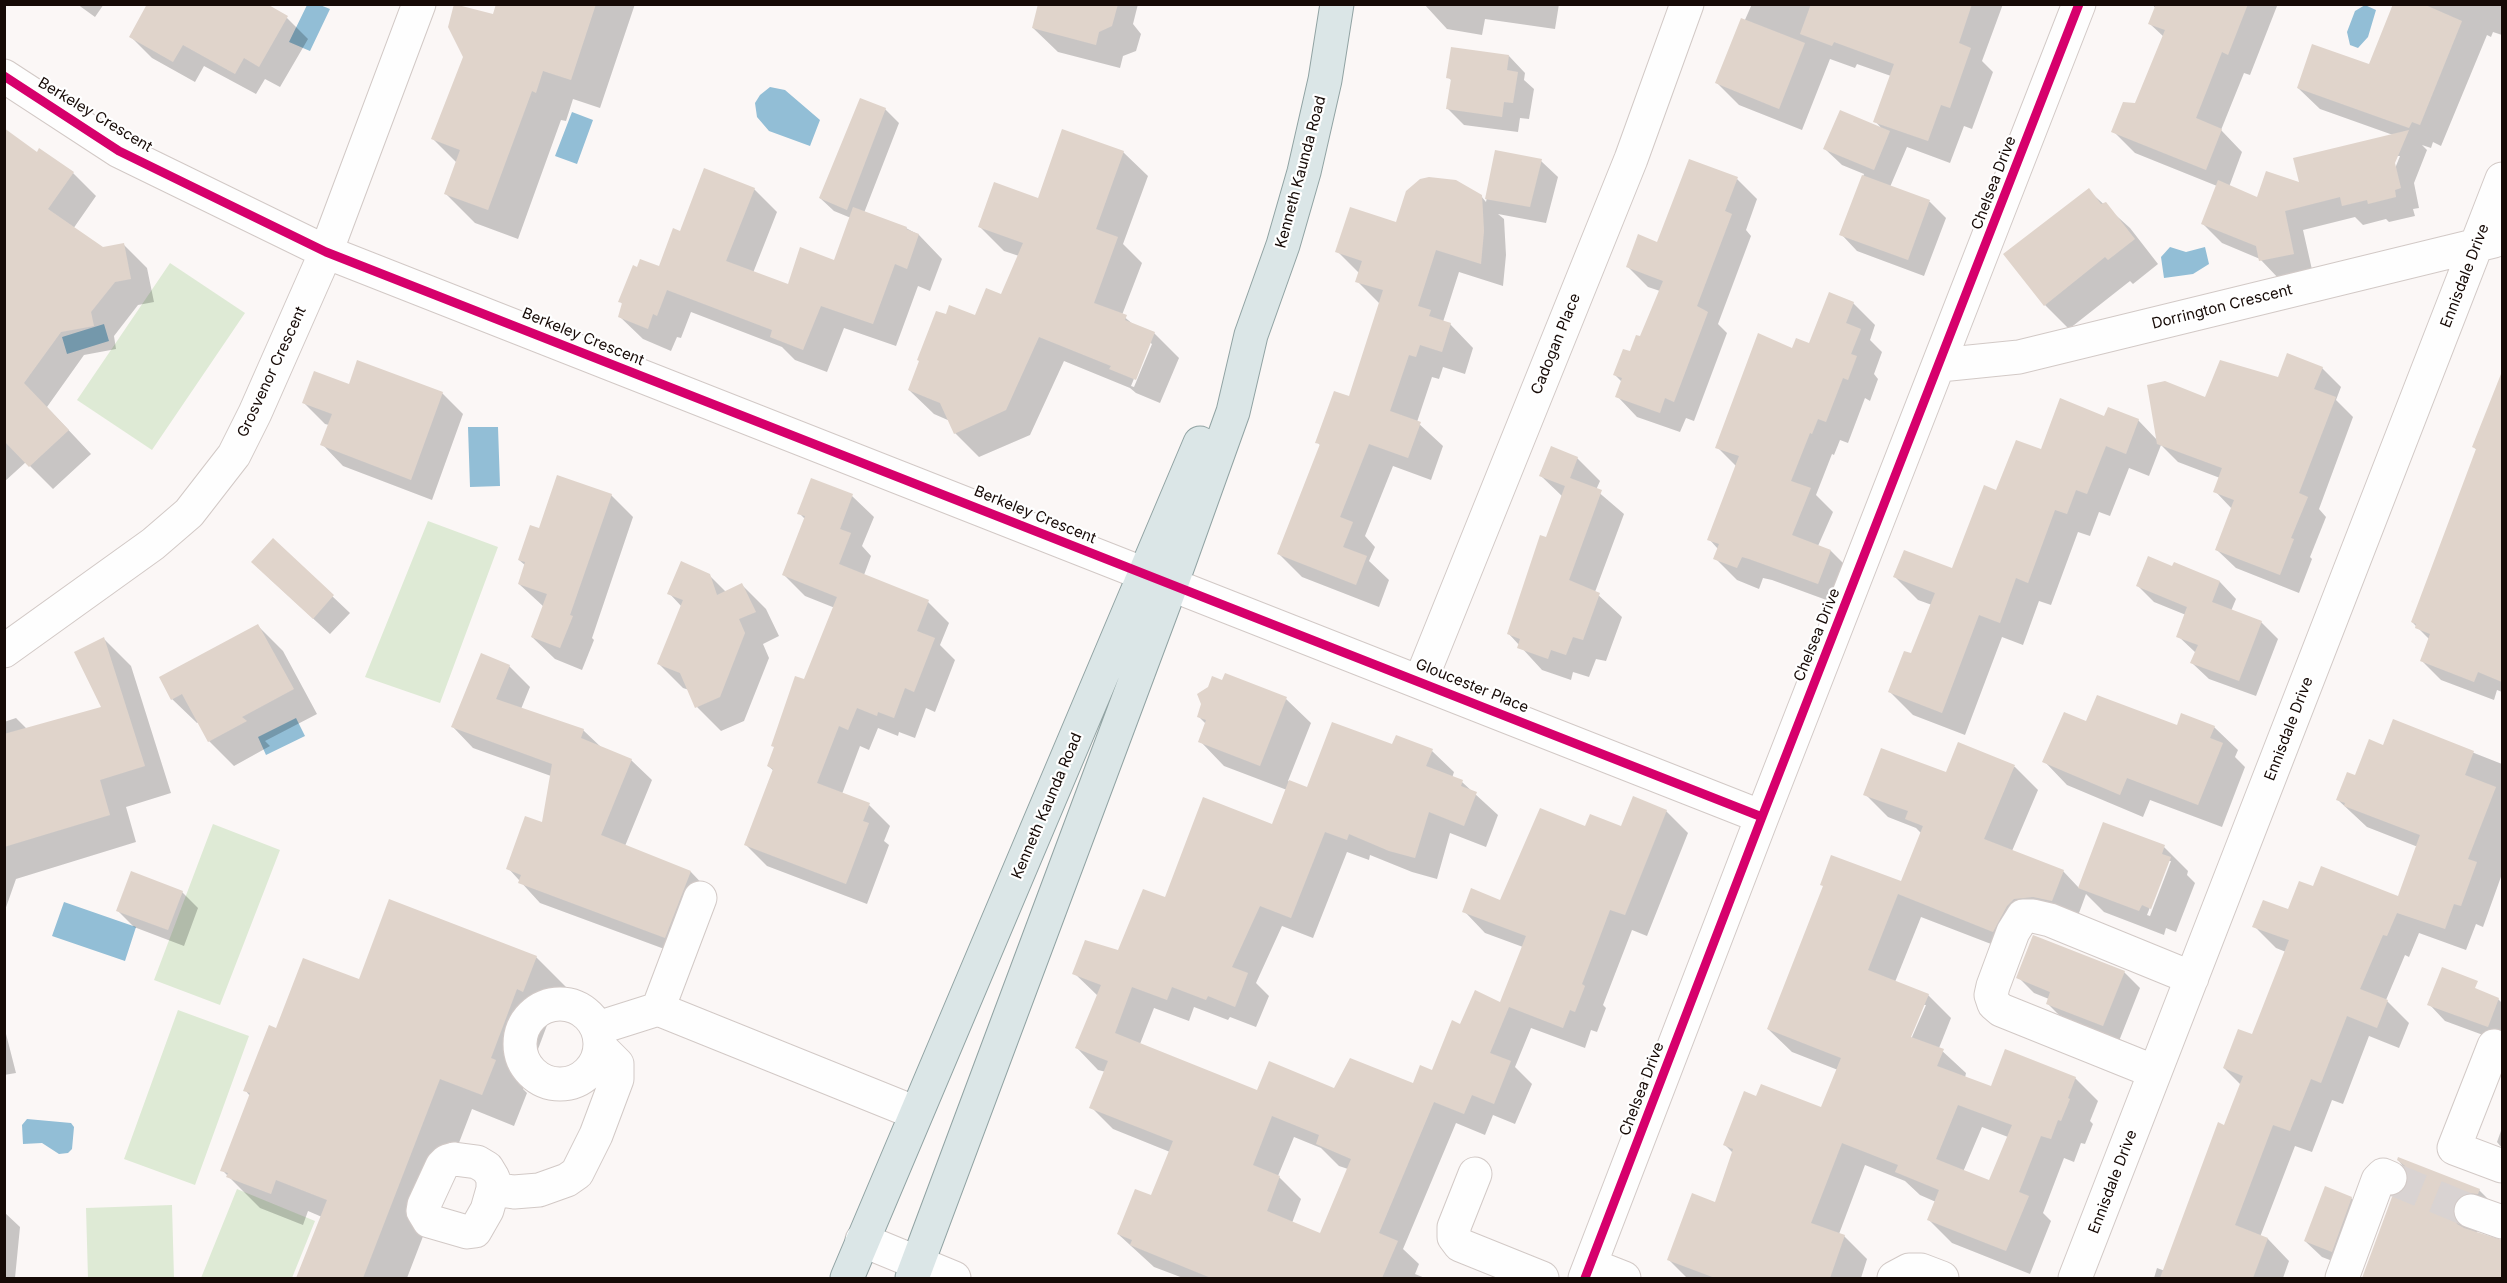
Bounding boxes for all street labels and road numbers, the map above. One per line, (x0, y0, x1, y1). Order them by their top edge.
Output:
street label: Berkeley Crescent (35, 74, 155, 156)
street label: Kenneth Kaunda Road (1272, 94, 1330, 250)
street label: Chelsea Drive (1968, 134, 2020, 232)
street label: Ennisdale Drive (2437, 222, 2493, 330)
street label: Dorrington Crescent (2150, 281, 2294, 333)
street label: Cadogan Place (1528, 291, 1584, 397)
street label: Grosvenor Crescent (234, 304, 310, 440)
street label: Berkeley Crescent (519, 304, 647, 370)
street label: Berkeley Crescent (971, 482, 1099, 548)
street label: Chelsea Drive (1790, 586, 1844, 684)
street label: Gloucester Place (1413, 655, 1531, 717)
street label: Ennisdale Drive (2261, 675, 2317, 783)
street label: Kenneth Kaunda Road (1008, 730, 1086, 882)
street label: Chelsea Drive (1616, 1040, 1668, 1138)
street label: Ennisdale Drive (2085, 1128, 2141, 1236)

